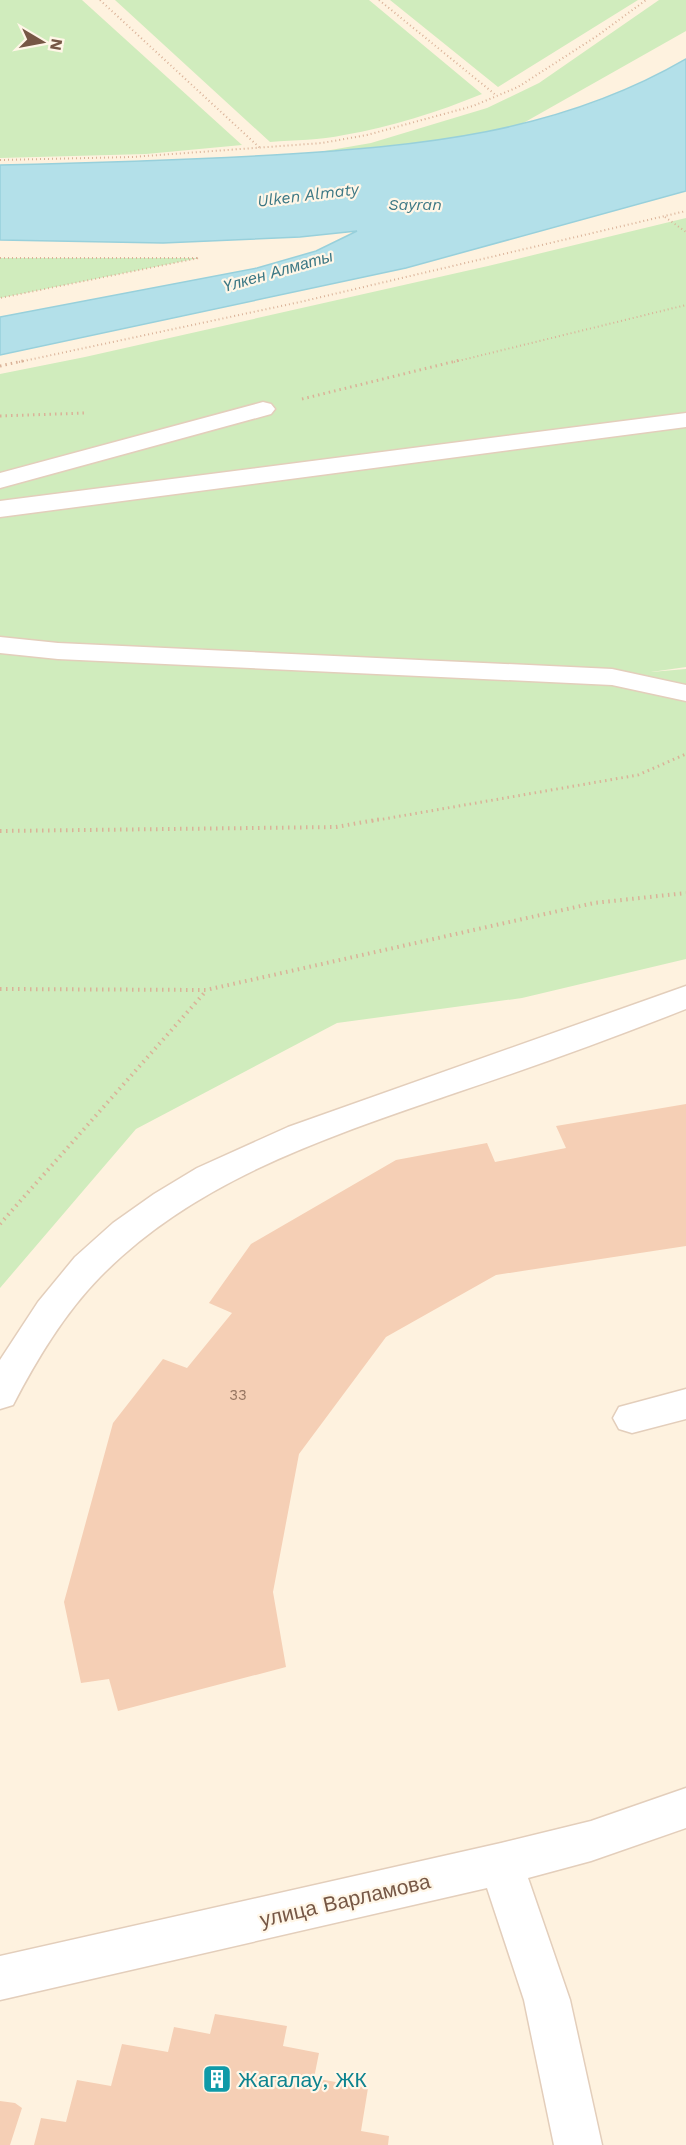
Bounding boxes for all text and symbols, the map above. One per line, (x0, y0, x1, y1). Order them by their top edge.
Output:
north arrow (12, 12, 72, 72)
text: N (46, 37, 67, 52)
water label: Ulken Almaty (256, 179, 361, 211)
water label: Sayran (388, 195, 442, 214)
water label: Үлкен Алматы (221, 246, 335, 296)
house number: 33 (229, 1386, 247, 1404)
street label: улица Варламова (257, 1868, 433, 1932)
building icon: Жагалау, ЖК (201, 2063, 233, 2095)
place label: Жагалау, ЖК (238, 2067, 368, 2092)

